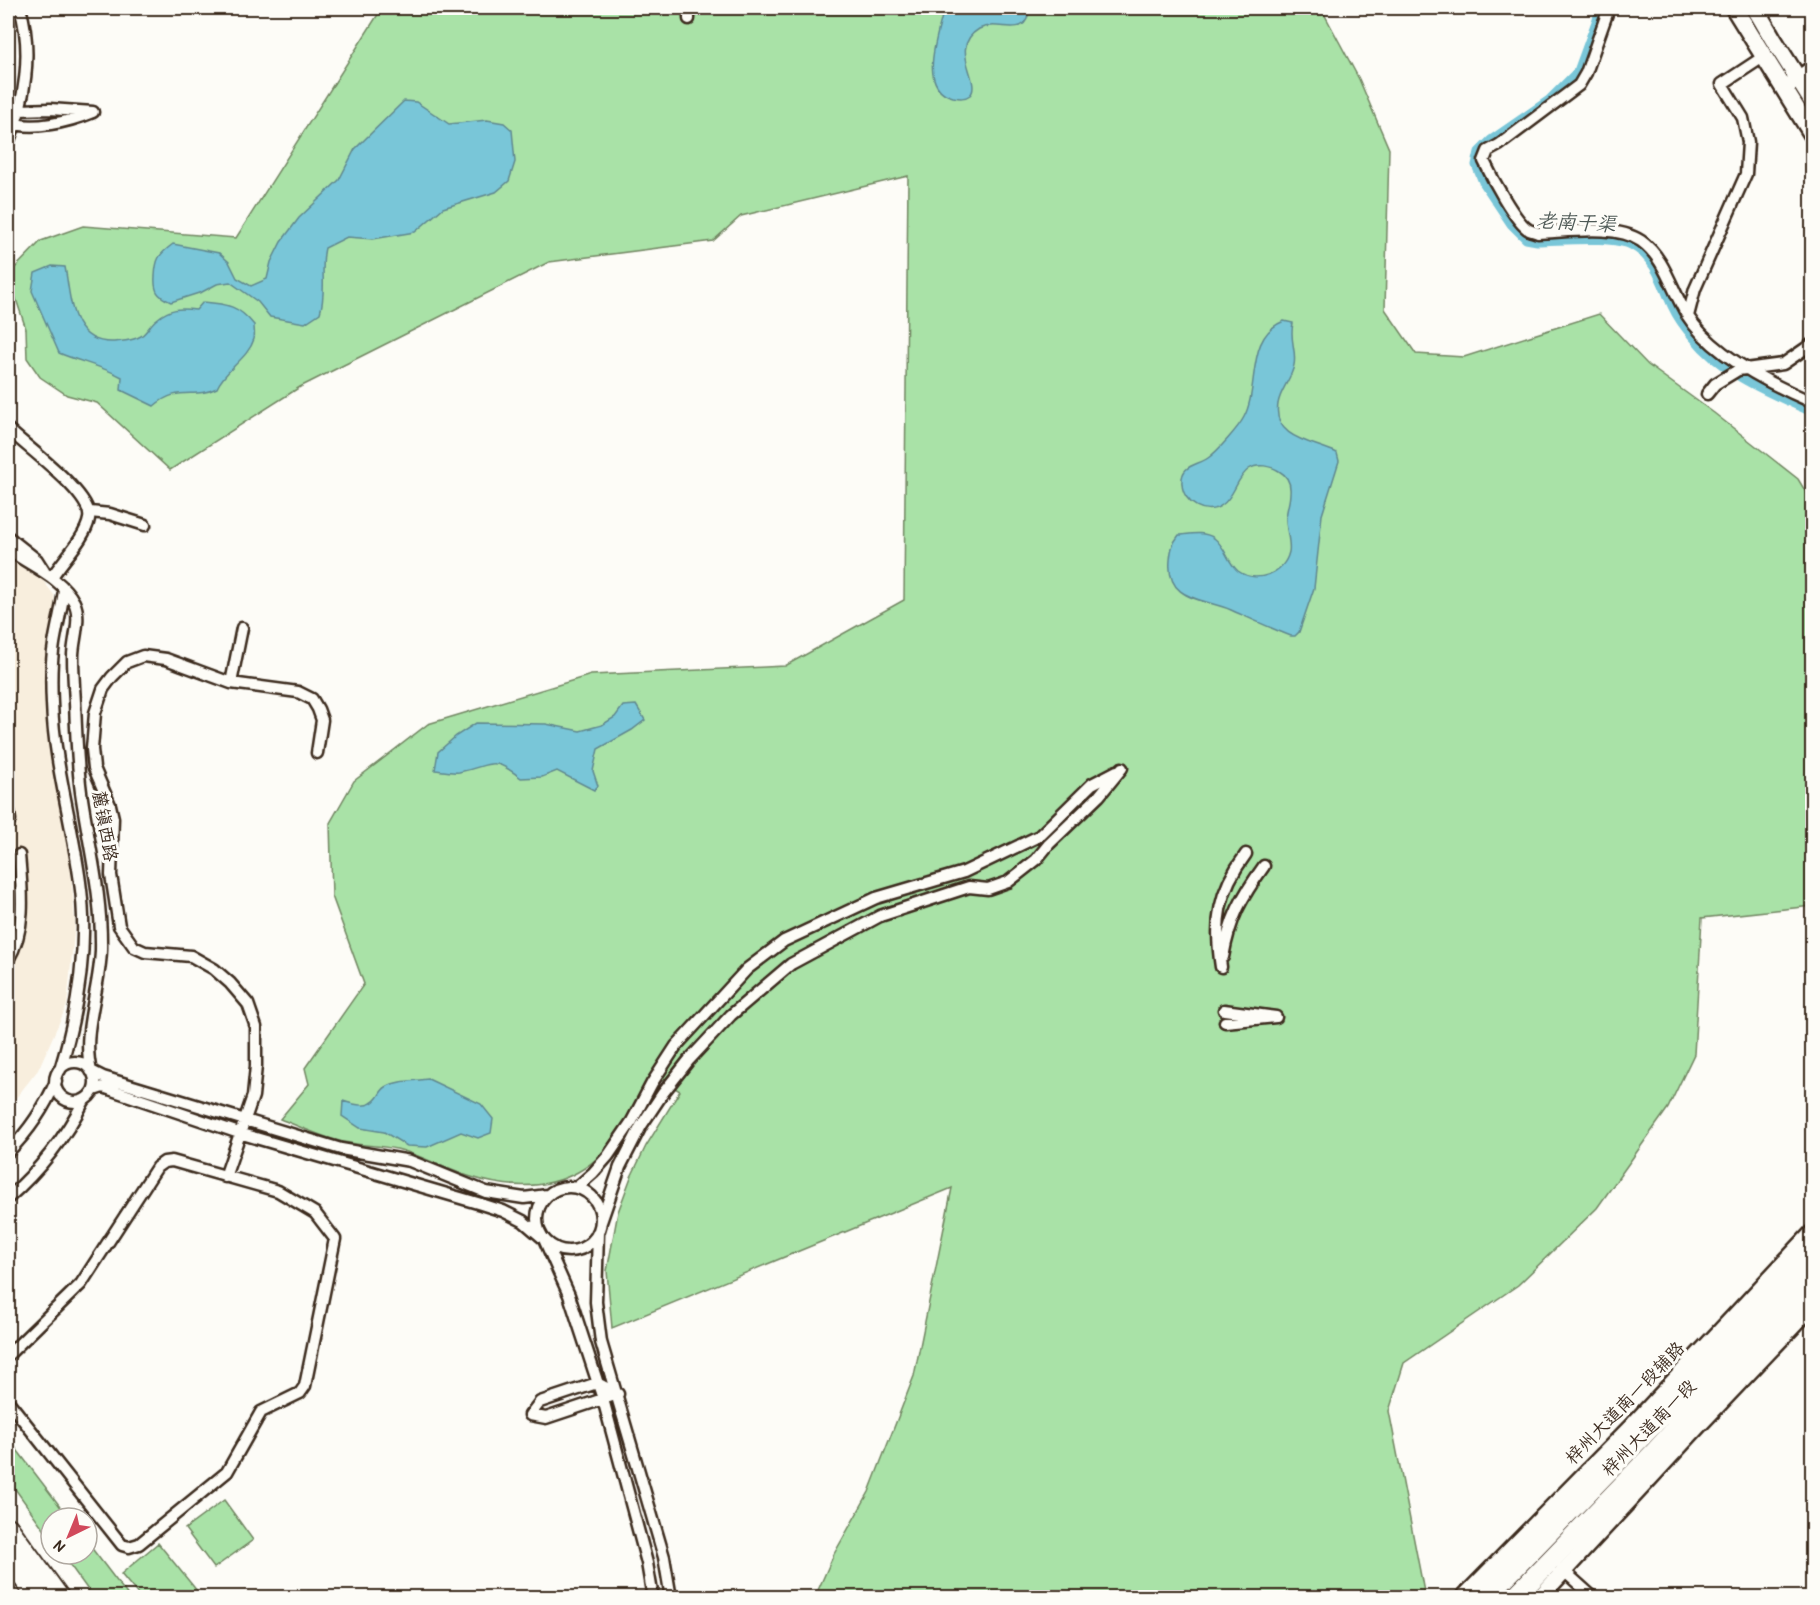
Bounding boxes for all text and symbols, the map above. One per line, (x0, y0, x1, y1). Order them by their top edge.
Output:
water label: 老南干渠 (1535, 206, 1619, 237)
street label: 麓镇西路 (87, 788, 124, 864)
street label: 梓州大道南一段辅路 (1561, 1337, 1689, 1469)
street label: 梓州大道南一段 (1597, 1375, 1701, 1481)
north arrow (39, 1506, 99, 1566)
text: N (48, 1536, 69, 1558)

